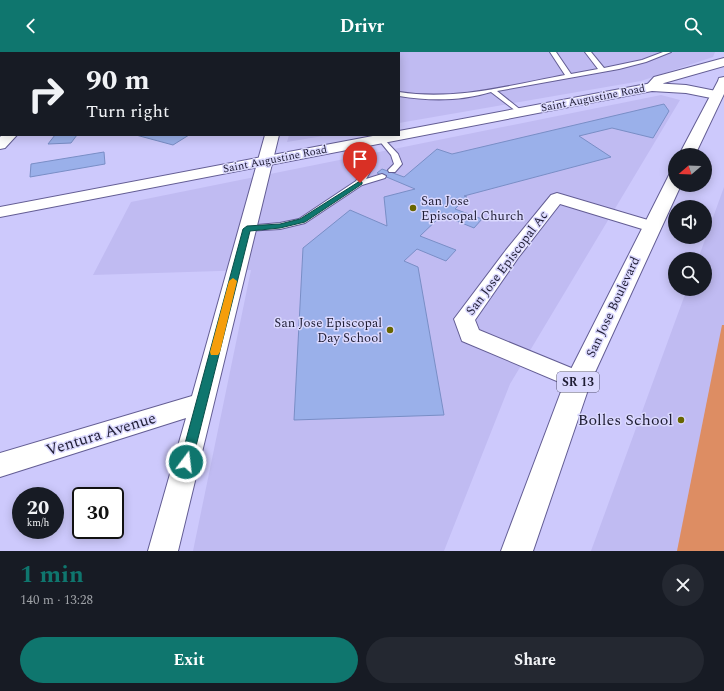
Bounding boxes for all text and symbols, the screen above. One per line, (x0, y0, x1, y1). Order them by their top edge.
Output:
text: Drivr (340, 13, 384, 40)
icon: back (20, 15, 42, 37)
icon: search (682, 15, 704, 37)
text: 90 m (86, 59, 150, 102)
icon: right (20, 68, 72, 120)
street label: Saint Augustine Road (540, 80, 646, 116)
text: Turn right (86, 98, 169, 125)
street label: Saint Augustine Road (222, 141, 328, 177)
pin (343, 142, 377, 183)
icon: arrive (349, 148, 371, 170)
north arrow (668, 148, 712, 192)
map controls (668, 148, 712, 296)
place label: San Jose Episcopal Church (421, 191, 524, 226)
button: sound (668, 200, 712, 244)
marker: San Jose Episcopal Church (408, 203, 418, 213)
street label: San Jose Episcopal Ac (461, 206, 553, 320)
button: search (668, 252, 712, 296)
street label: San Jose Boulevard (581, 253, 645, 361)
place label: San Jose Episcopal Day School (274, 313, 382, 348)
marker: San Jose Episcopal Day School (385, 325, 395, 335)
road number: SR 13 (557, 372, 599, 392)
street label: Ventura Avenue (43, 406, 159, 462)
place label: Bolles School (578, 408, 673, 432)
marker: Bolles School (676, 415, 686, 425)
position arrow (165, 441, 207, 483)
speed limit sign: 30 (72, 487, 124, 539)
text: 20 (27, 493, 49, 523)
text: km/h (27, 515, 49, 531)
text: 1 min (20, 557, 84, 593)
button: close (662, 564, 704, 606)
text: 140 m · 13:28 (20, 590, 93, 610)
button: Exit (20, 637, 358, 683)
button: Share (366, 637, 704, 683)

